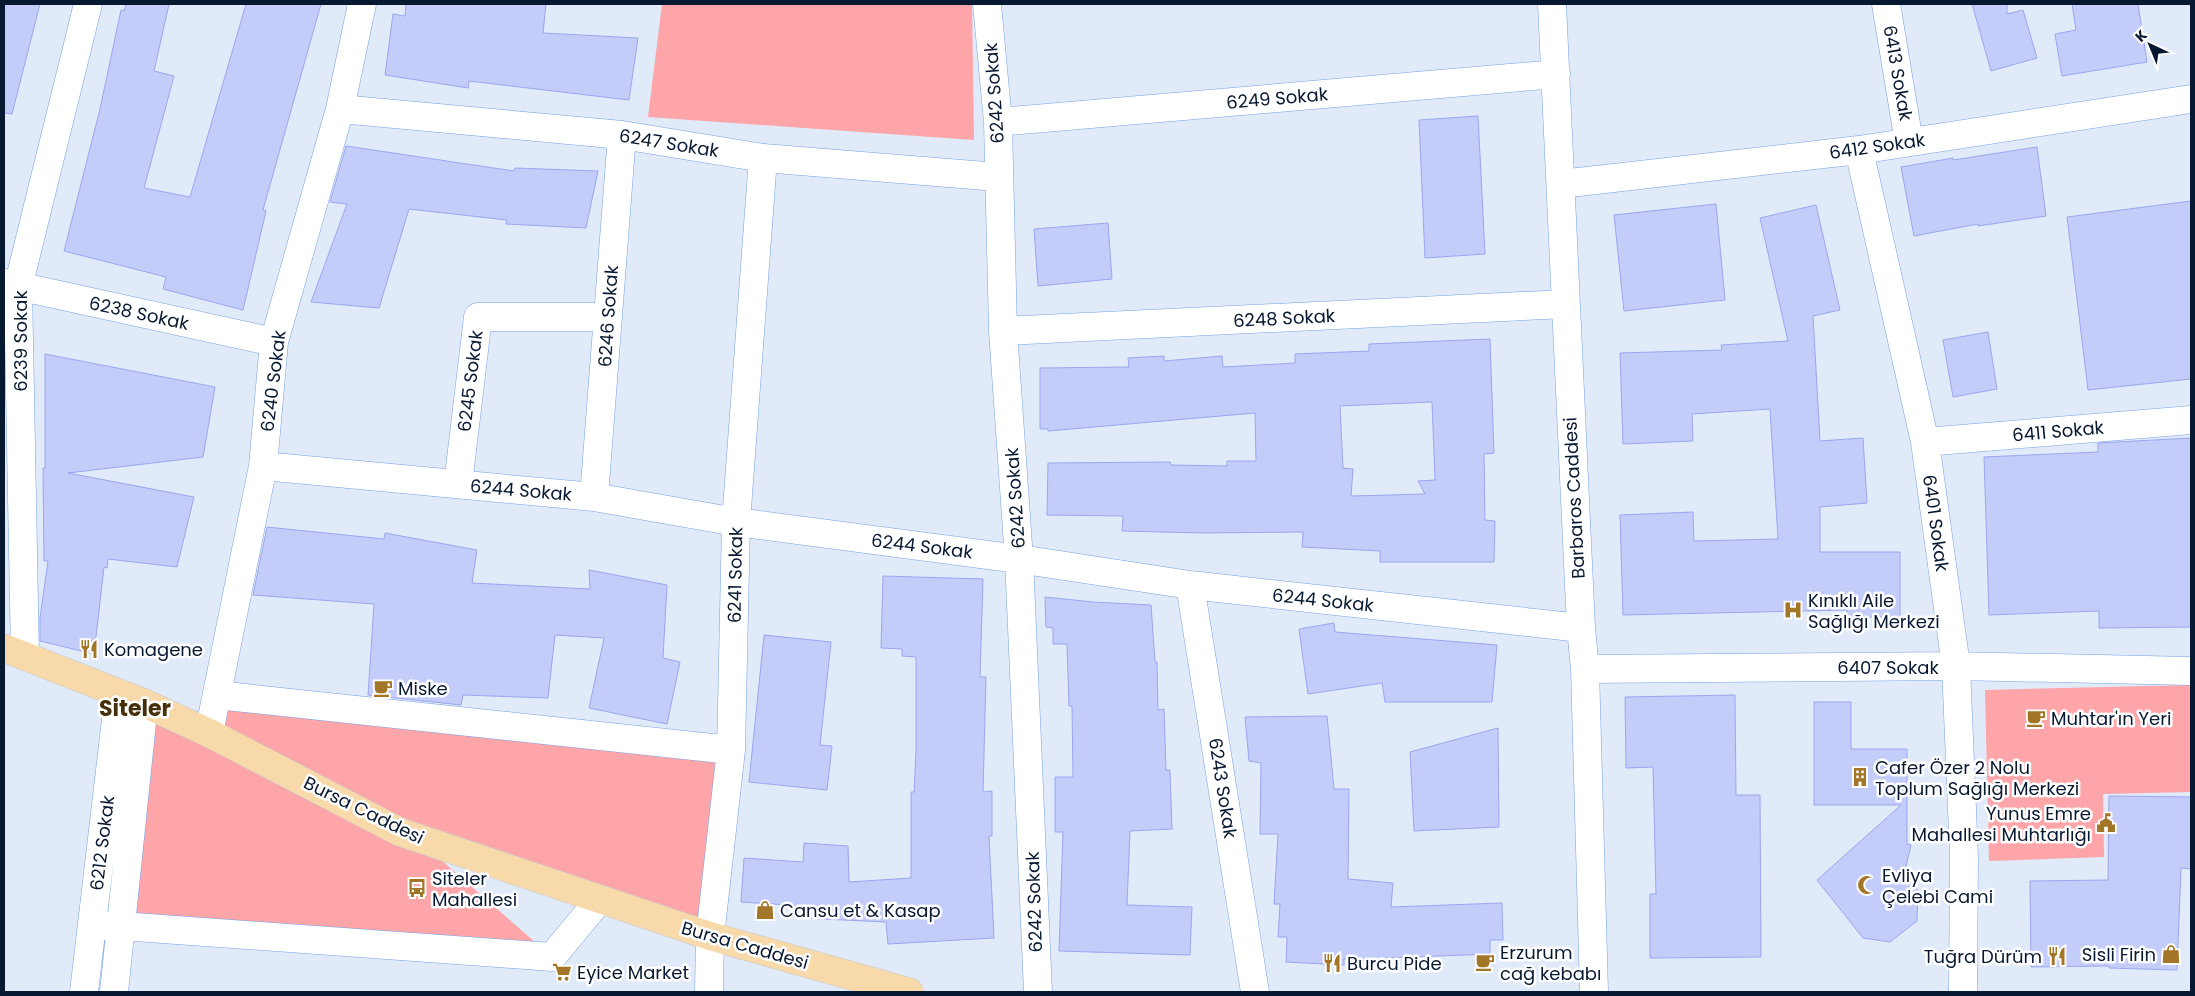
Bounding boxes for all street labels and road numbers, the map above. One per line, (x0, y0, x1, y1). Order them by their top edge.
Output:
street label: 6413 Sokak (1877, 23, 1919, 124)
street label: 6242 Sokak (978, 41, 1010, 144)
street label: 6249 Sokak (1225, 81, 1330, 115)
street label: 6247 Sokak (617, 123, 721, 163)
street label: 6412 Sokak (1827, 127, 1927, 165)
street label: 6246 Sokak (592, 263, 624, 368)
street label: 6239 Sokak (8, 290, 33, 392)
street label: 6238 Sokak (87, 290, 192, 336)
street label: 6248 Sokak (1232, 303, 1336, 333)
street label: 6240 Sokak (254, 328, 292, 433)
street label: 6245 Sokak (451, 328, 489, 433)
street label: 6411 Sokak (2011, 414, 2106, 447)
street label: Barbaros Caddesi (1557, 416, 1591, 580)
street label: 6242 Sokak (999, 446, 1031, 549)
street label: 6244 Sokak (469, 473, 574, 507)
street label: 6401 Sokak (1917, 473, 1955, 574)
street label: 6241 Sokak (722, 526, 748, 623)
street label: 6244 Sokak (870, 527, 975, 565)
street label: 6244 Sokak (1271, 582, 1376, 618)
street label: 6407 Sokak (1837, 655, 1939, 680)
street label: 6243 Sokak (1203, 736, 1243, 841)
street label: Bursa Caddesi (300, 770, 428, 850)
street label: 6212 Sokak (84, 793, 120, 892)
street label: 6242 Sokak (1020, 850, 1048, 953)
street label: Bursa Caddesi (679, 915, 811, 975)

